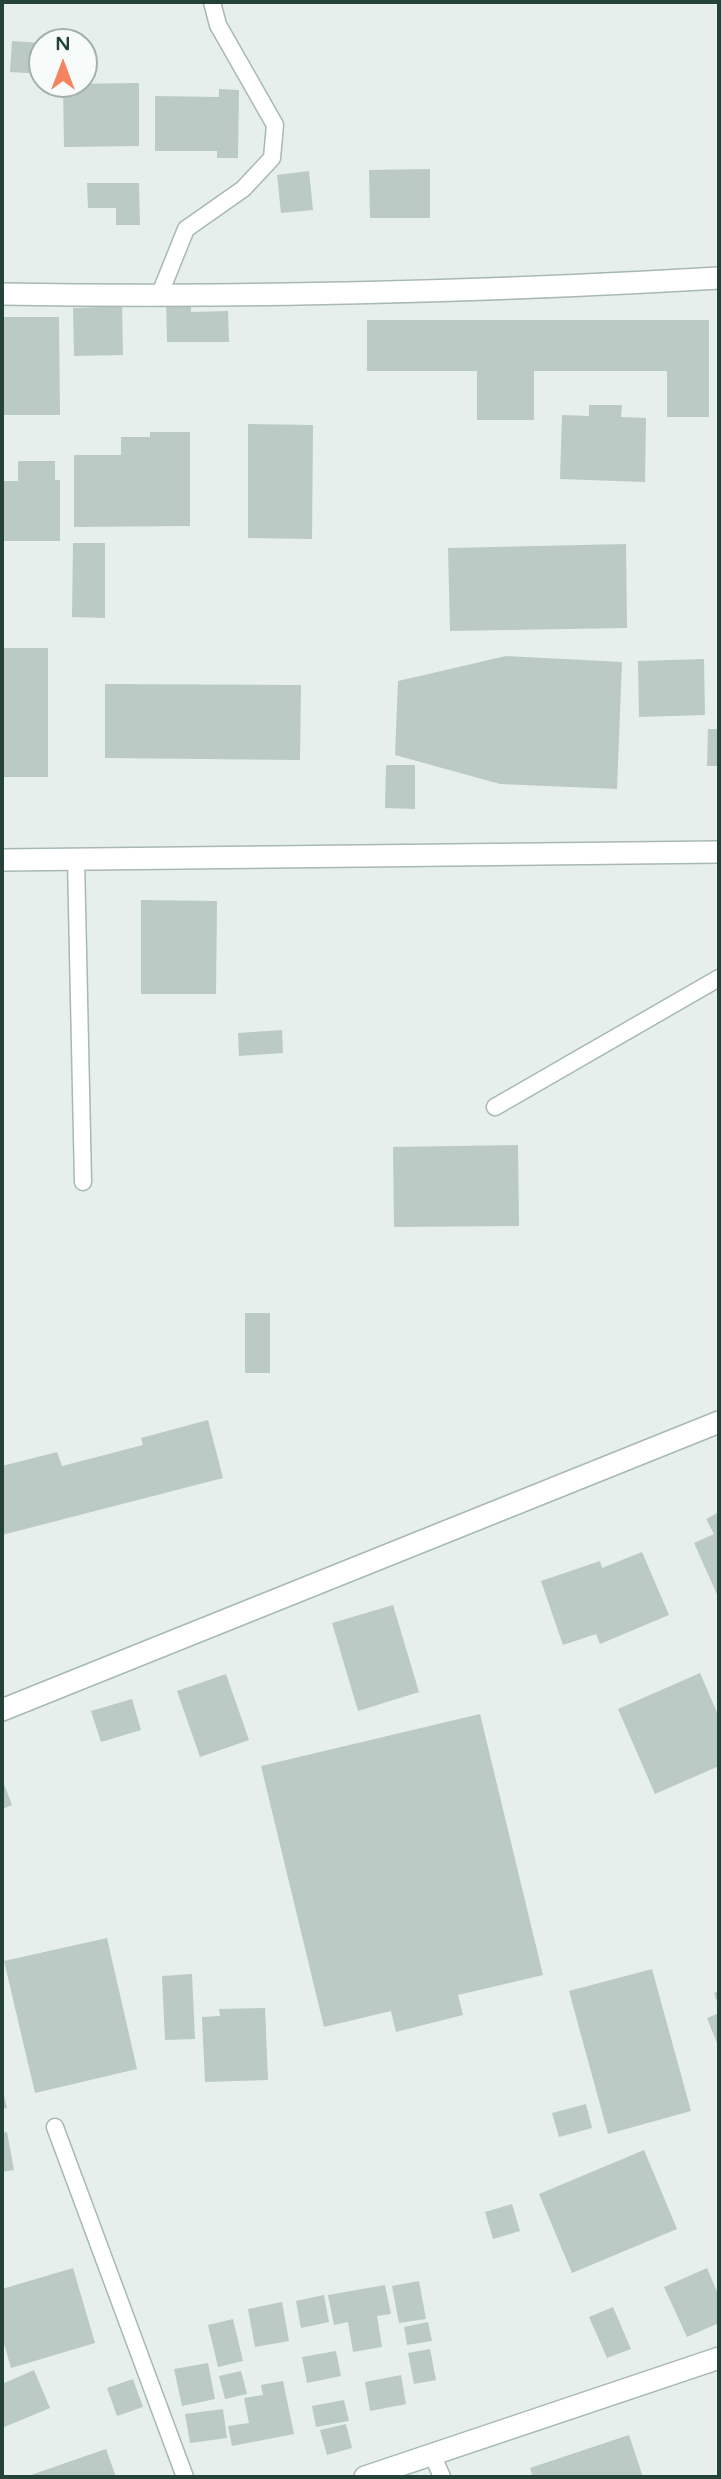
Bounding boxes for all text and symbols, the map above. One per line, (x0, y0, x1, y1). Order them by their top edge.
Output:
north arrow (28, 28, 98, 98)
text: N (55, 33, 71, 55)

